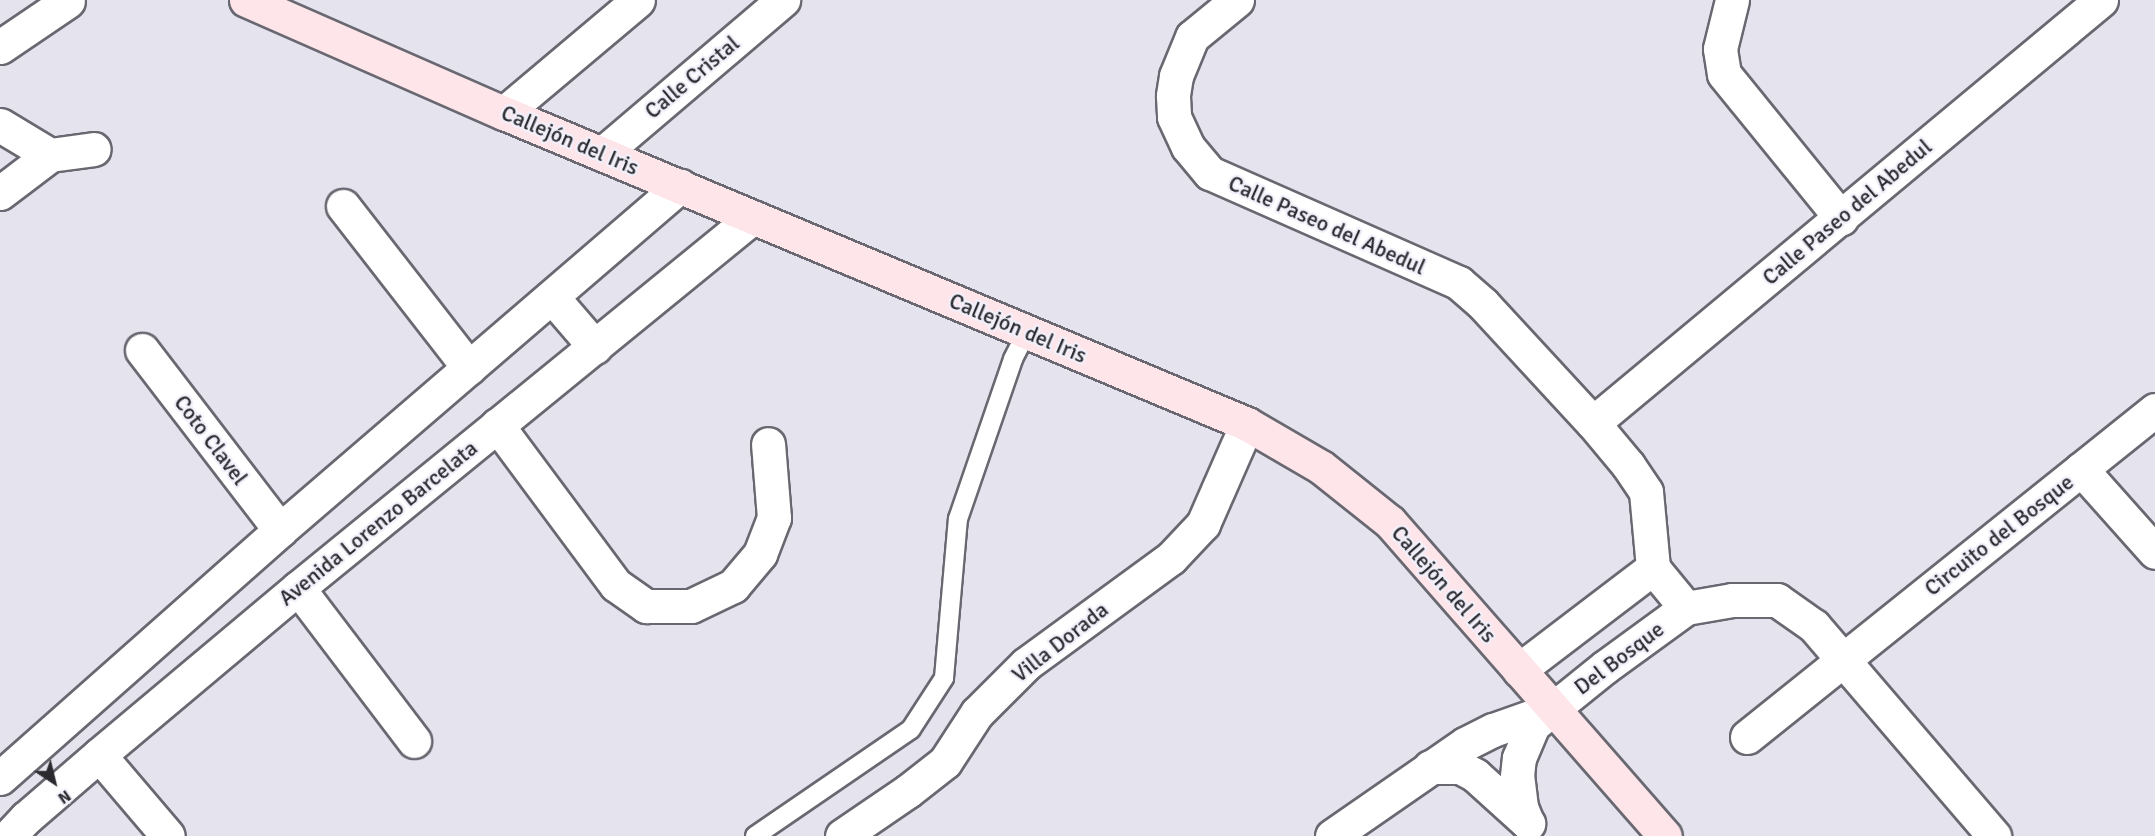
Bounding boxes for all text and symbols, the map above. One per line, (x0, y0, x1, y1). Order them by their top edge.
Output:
street label: Calle Cristal (639, 30, 745, 124)
street label: Callejón del Iris (497, 99, 643, 181)
street label: Calle Paseo del Abedul (1757, 133, 1937, 291)
street label: Calle Paseo del Abedul (1224, 170, 1430, 280)
street label: Callejón del Iris (945, 287, 1091, 369)
street label: Coto Clavel (169, 390, 253, 490)
street label: Avenida Lorenzo Barcelata (273, 435, 483, 611)
street label: Circuito del Bosque (1919, 469, 2079, 601)
street label: Callejón del Iris (1386, 520, 1502, 648)
street label: Villa Dorada (1007, 596, 1113, 688)
street label: Del Bosque (1569, 616, 1669, 700)
north arrow (24, 752, 84, 812)
text: N (54, 785, 75, 808)

